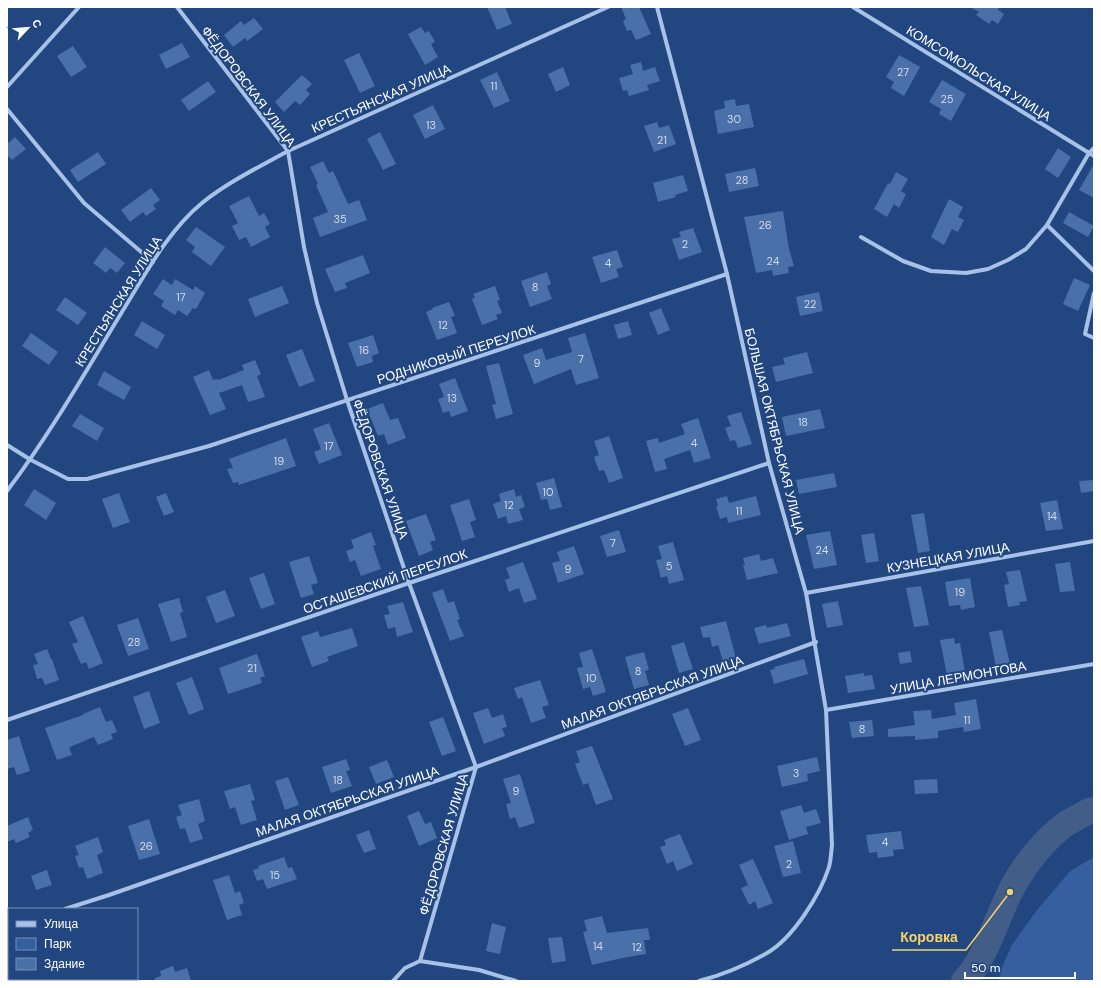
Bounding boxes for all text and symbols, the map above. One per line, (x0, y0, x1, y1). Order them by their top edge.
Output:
north arrow (8, 8, 48, 48)
text: С (29, 17, 45, 30)
street label: КОМСОМОЛЬСКАЯ УЛИЦА (903, 22, 1055, 125)
street label: ФЁДОРОВСКАЯ УЛИЦА (198, 23, 300, 150)
street label: КРЕСТЬЯНСКАЯ УЛИЦА (309, 60, 454, 137)
house number: 27 (897, 65, 909, 79)
house number: 11 (491, 79, 497, 93)
house number: 25 (940, 92, 954, 106)
house number: 30 (727, 112, 741, 126)
house number: 13 (426, 118, 436, 132)
house number: 21 (657, 133, 667, 147)
house number: 28 (736, 173, 748, 187)
house number: 35 (333, 212, 347, 226)
house number: 26 (758, 218, 772, 232)
street label: КРЕСТЬЯНСКАЯ УЛИЦА (71, 232, 166, 370)
house number: 2 (682, 237, 688, 251)
house number: 24 (767, 254, 780, 268)
house number: 4 (605, 256, 612, 270)
house number: 8 (532, 280, 538, 294)
house number: 17 (176, 290, 186, 304)
house number: 22 (804, 297, 816, 311)
house number: 12 (438, 318, 448, 332)
street label: РОДНИКОВЫЙ ПЕРЕУЛОК (375, 321, 538, 388)
street label: БОЛЬШАЯ ОКТЯБРЬСКАЯ УЛИЦА (741, 326, 808, 536)
house number: 16 (359, 343, 369, 357)
house number: 7 (578, 352, 584, 366)
house number: 9 (534, 356, 541, 370)
house number: 13 (447, 391, 457, 405)
street label: ФЁДОРОВСКАЯ УЛИЦА (349, 397, 413, 542)
house number: 18 (798, 415, 808, 429)
house number: 4 (691, 436, 698, 450)
house number: 17 (324, 439, 334, 453)
house number: 19 (274, 454, 284, 468)
house number: 10 (543, 485, 553, 499)
house number: 12 (504, 498, 514, 512)
house number: 11 (736, 504, 742, 518)
house number: 14 (1047, 509, 1057, 523)
house number: 7 (610, 536, 616, 550)
street label: КУЗНЕЦКАЯ УЛИЦА (885, 538, 1011, 577)
house number: 24 (816, 543, 829, 557)
street label: ОСТАШЕВСКИЙ ПЕРЕУЛОК (301, 545, 470, 618)
house number: 5 (666, 559, 673, 573)
house number: 9 (565, 562, 572, 576)
house number: 19 (955, 585, 965, 599)
house number: 28 (128, 635, 140, 649)
street label: МАЛАЯ ОКТЯБРЬСКАЯ УЛИЦА (559, 651, 746, 733)
street label: УЛИЦА ЛЕРМОНТОВА (889, 657, 1028, 698)
house number: 21 (247, 661, 257, 675)
house number: 8 (635, 664, 641, 678)
house number: 10 (586, 671, 596, 685)
house number: 11 (964, 713, 970, 727)
house number: 8 (859, 722, 865, 736)
street label: МАЛАЯ ОКТЯБРЬСКАЯ УЛИЦА (253, 762, 441, 841)
house number: 3 (793, 766, 799, 780)
street label: ФЁДОРОВСКАЯ УЛИЦА (415, 771, 472, 917)
house number: 18 (333, 773, 343, 787)
house number: 9 (513, 784, 520, 798)
house number: 4 (882, 835, 889, 849)
house number: 26 (139, 839, 153, 853)
house number: 2 (786, 857, 792, 871)
house number: 15 (270, 868, 280, 882)
legend (8, 908, 138, 980)
text: Улица (44, 916, 78, 932)
callout: Коровка (892, 924, 966, 950)
text: Коровка (900, 928, 958, 946)
text: Парк (44, 936, 72, 952)
house number: 14 (593, 939, 603, 953)
house number: 12 (632, 940, 642, 954)
scale bar (965, 954, 1075, 980)
text: Здание (44, 956, 85, 972)
text: 50 m (971, 960, 1000, 976)

